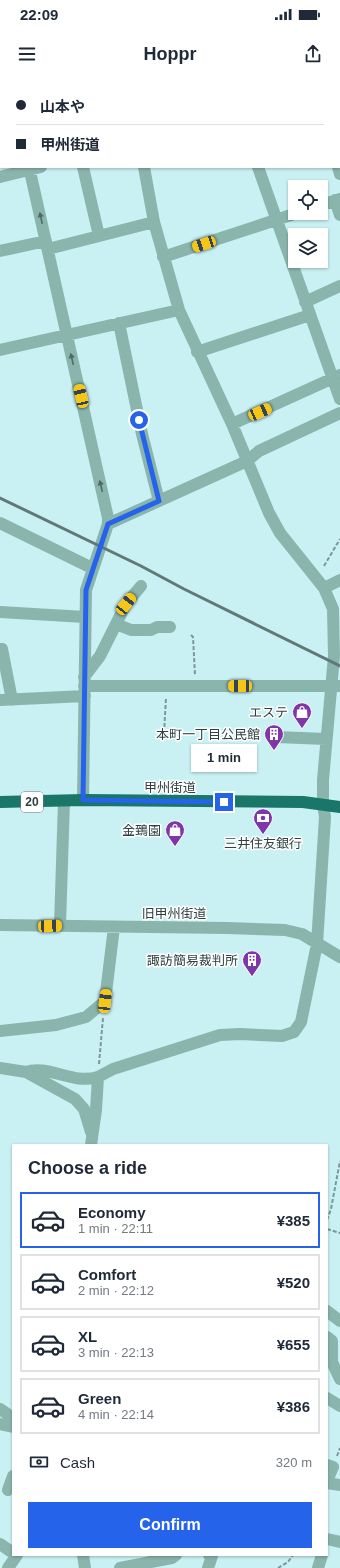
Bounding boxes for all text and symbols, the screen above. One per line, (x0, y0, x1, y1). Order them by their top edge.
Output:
text: 22:09 (20, 6, 58, 23)
icon: menu (16, 43, 38, 65)
icon: share (302, 43, 324, 65)
text: Hoppr (144, 44, 197, 64)
text: 山本や (40, 98, 85, 115)
text: 甲州街道 (40, 136, 100, 153)
map controls (288, 180, 328, 268)
button: locate (288, 180, 328, 220)
one-way arrow (37, 212, 43, 225)
button: layers (288, 228, 328, 268)
car (191, 235, 217, 253)
one-way arrow (69, 353, 75, 365)
car (72, 383, 90, 409)
car (247, 402, 273, 422)
route start (130, 411, 148, 429)
one-way arrow (97, 480, 103, 492)
car (114, 591, 138, 617)
car (228, 680, 252, 692)
shop icon: エステ (291, 701, 313, 729)
place label: エステ (249, 705, 288, 720)
building icon: 本町一丁目公民館 (263, 723, 285, 751)
place label: 本町一丁目公民館 (156, 727, 260, 742)
callout: 1 min (191, 744, 257, 772)
text: 1 min (207, 750, 241, 765)
street label: 甲州街道 (144, 780, 196, 795)
road number: 20 (21, 792, 43, 812)
route end (215, 793, 233, 811)
bank icon: 三井住友銀行 (252, 807, 274, 835)
shop icon: 金鵄園 (164, 819, 186, 847)
place label: 金鵄園 (122, 823, 161, 838)
place label: 三井住友銀行 (224, 836, 302, 851)
street label: 旧甲州街道 (141, 906, 207, 921)
car (38, 920, 62, 932)
building icon: 諏訪簡易裁判所 (241, 949, 263, 977)
place label: 諏訪簡易裁判所 (147, 953, 238, 968)
car (98, 988, 112, 1014)
text: Choose a ride (28, 1158, 147, 1178)
icon: car (30, 1202, 66, 1238)
text: Economy (78, 1204, 146, 1221)
text: ¥385 (277, 1212, 310, 1229)
text: 1 min · 22:11 (78, 1221, 153, 1236)
icon: car (30, 1264, 66, 1300)
text: Comfort (78, 1266, 136, 1283)
text: ¥520 (277, 1274, 310, 1291)
text: 2 min · 22:12 (78, 1283, 154, 1298)
icon: car (30, 1326, 66, 1362)
text: XL (78, 1328, 97, 1345)
text: ¥655 (277, 1336, 310, 1353)
text: 3 min · 22:13 (78, 1345, 154, 1360)
icon: car (30, 1388, 66, 1424)
text: Green (78, 1390, 121, 1407)
text: ¥386 (277, 1398, 310, 1415)
text: 4 min · 22:14 (78, 1407, 154, 1422)
icon: cash (28, 1451, 50, 1473)
text: Cash (60, 1454, 95, 1471)
text: 320 m (276, 1455, 312, 1470)
button: Confirm (28, 1502, 312, 1548)

